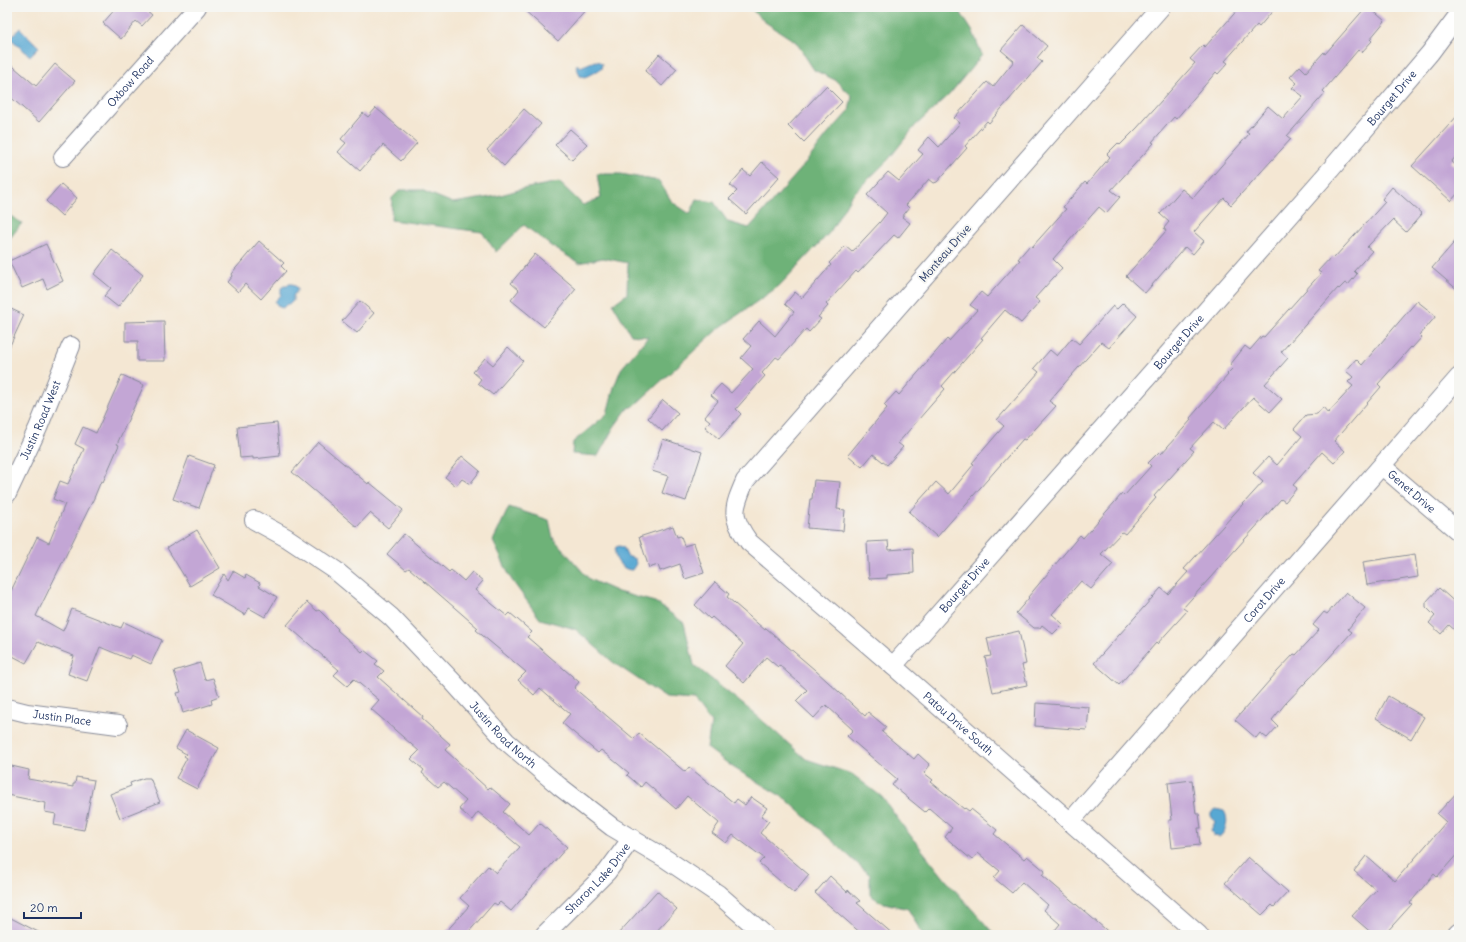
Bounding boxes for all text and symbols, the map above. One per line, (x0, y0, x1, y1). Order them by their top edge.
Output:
street label: Oxbow Road (104, 53, 157, 110)
street label: Bourget Drive (1364, 67, 1419, 129)
street label: Monteau Drive (916, 221, 974, 285)
street label: Bourget Drive (1151, 311, 1207, 372)
street label: Justin Road West (17, 378, 63, 462)
street label: Genet Drive (1385, 467, 1438, 516)
street label: Bourget Drive (936, 555, 992, 615)
street label: Corot Drive (1240, 574, 1288, 626)
street label: Patou Drive South (920, 689, 997, 758)
street label: Justin Road North (467, 698, 539, 771)
street label: Justin Place (32, 707, 92, 728)
street label: Sharon Lake Drive (562, 840, 633, 917)
scale bar (24, 894, 81, 920)
text: 20 m (30, 900, 58, 915)

